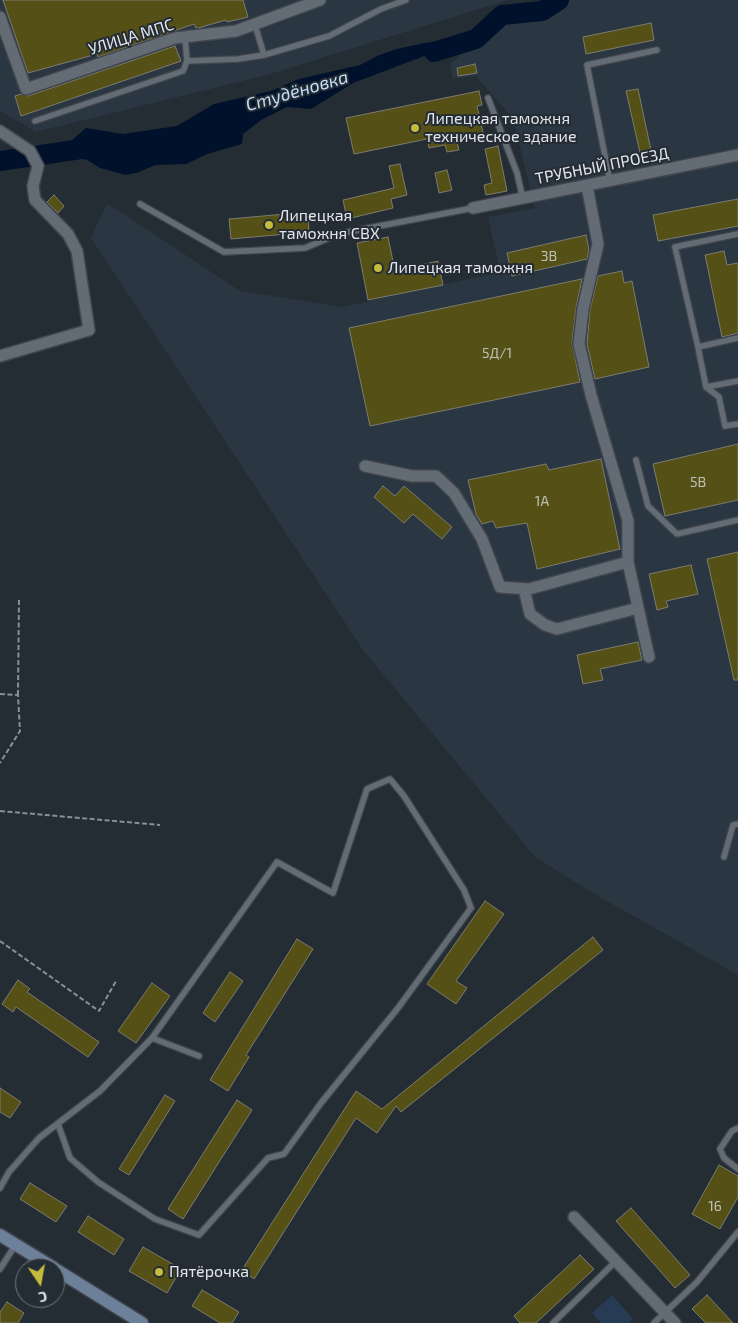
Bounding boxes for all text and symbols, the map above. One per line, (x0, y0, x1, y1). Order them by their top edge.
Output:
street label: УЛИЦА МПС (86, 15, 176, 59)
water label: Студёновка (243, 66, 351, 116)
place label: Липецкая таможня техническое здание (425, 109, 577, 147)
marker: Липецкая таможня техническое здание (409, 122, 421, 134)
street label: ТРУБНЫЙ ПРОЕЗД (533, 144, 671, 188)
place label: Липецкая таможня СВХ (279, 206, 380, 244)
marker: Липецкая таможня СВХ (263, 219, 275, 231)
house number: 3В (541, 248, 557, 264)
place label: Липецкая таможня (388, 258, 533, 278)
marker: Липецкая таможня (372, 262, 384, 274)
house number: 5Д/1 (482, 345, 512, 361)
house number: 5В (690, 474, 706, 490)
house number: 1А (535, 493, 549, 509)
house number: 16 (708, 1198, 722, 1214)
north arrow (15, 1258, 65, 1308)
place label: Пятёрочка (169, 1262, 249, 1282)
marker: Пятёрочка (153, 1266, 165, 1278)
text: С (37, 1288, 49, 1306)

